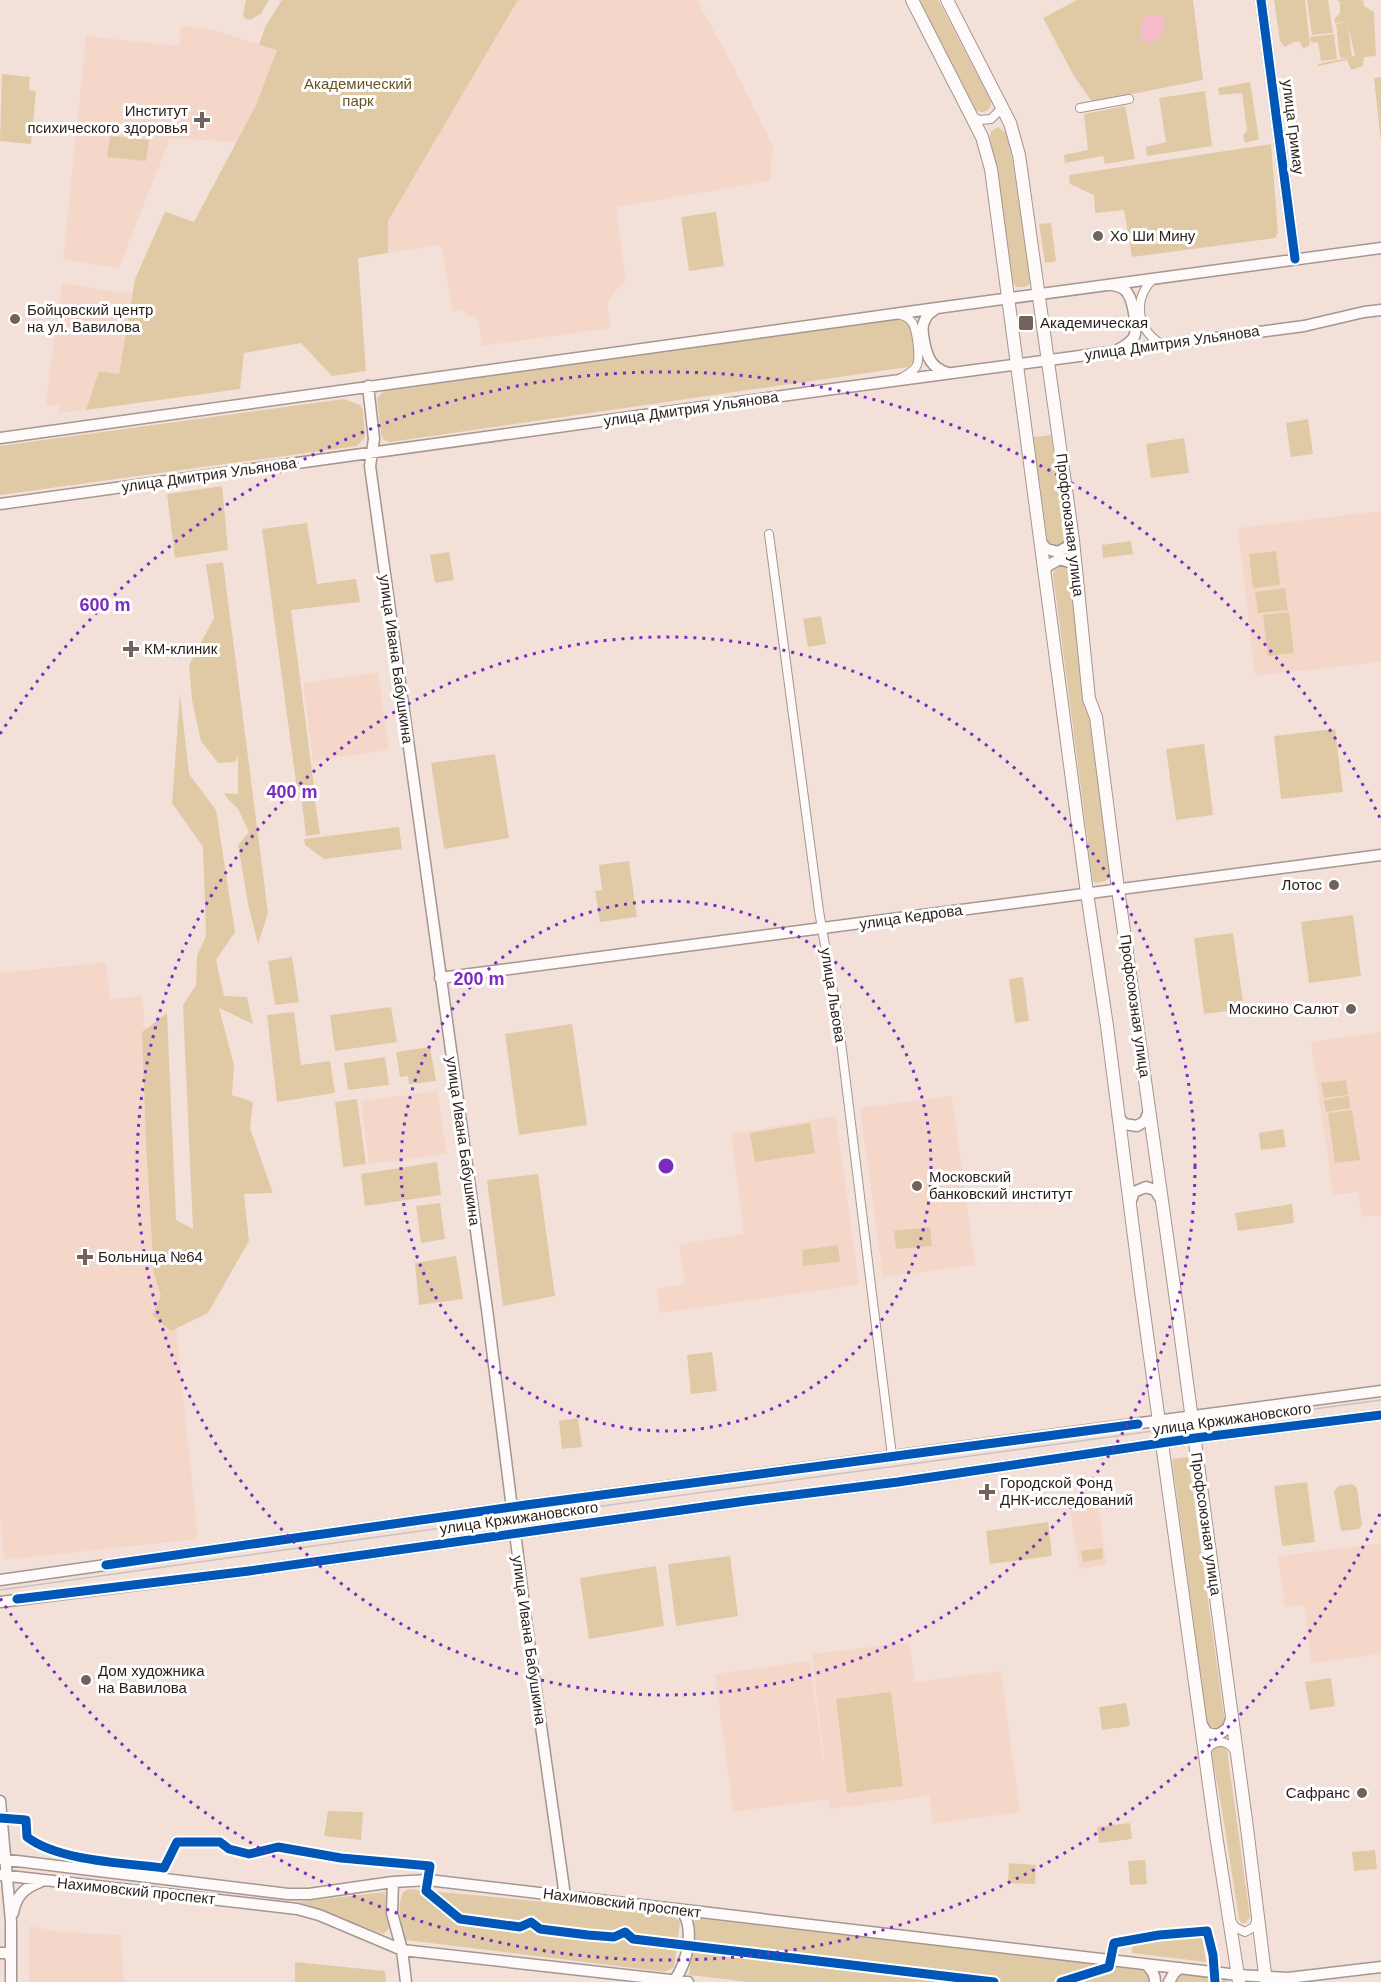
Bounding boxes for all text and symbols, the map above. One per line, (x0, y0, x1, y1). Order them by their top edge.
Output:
park label: Академический парк (304, 75, 412, 109)
street label: улица Гримау (1279, 79, 1308, 176)
place label: Институт психического здоровья (28, 102, 188, 136)
marker: Институт психического здоровья (193, 111, 211, 129)
place label: Хо Ши Мину (1110, 227, 1196, 244)
marker: Хо Ши Мину (1091, 229, 1105, 243)
place label: Бойцовский центр на ул. Вавилова (27, 301, 153, 335)
marker: Бойцовский центр на ул. Вавилова (8, 312, 22, 326)
marker: Академическая (1017, 314, 1035, 332)
place label: Академическая (1040, 314, 1148, 331)
street label: улица Дмитрия Ульянова (1084, 322, 1261, 363)
street label: улица Дмитрия Ульянова (603, 388, 780, 429)
street label: Профсоюзная улица (1053, 452, 1088, 598)
street label: улица Дмитрия Ульянова (121, 454, 298, 495)
street label: улица Ивана Бабушкина (376, 573, 417, 745)
text: 600 m (79, 595, 131, 615)
marker: КМ-клиник (122, 640, 140, 658)
place label: КМ-клиник (144, 640, 218, 657)
text: 400 m (266, 782, 318, 802)
place label: Лотос (1282, 876, 1322, 893)
marker: Лотос (1327, 878, 1341, 892)
street label: улица Кедрова (858, 901, 964, 932)
street label: Профсоюзная улица (1117, 933, 1154, 1079)
street label: улица Львова (818, 946, 849, 1044)
text: 200 m (453, 969, 505, 989)
place label: Москино Салют (1229, 1000, 1339, 1017)
marker: Москино Салют (1344, 1002, 1358, 1016)
street label: улица Ивана Бабушкина (443, 1055, 484, 1227)
centre of rings (656, 1156, 676, 1176)
place label: Московский банковский институт (929, 1168, 1073, 1202)
marker: Московский банковский институт (910, 1179, 924, 1193)
marker: Больница №64 (76, 1248, 94, 1266)
place label: Больница №64 (98, 1248, 203, 1265)
street label: улица Кржижановского (1152, 1399, 1312, 1438)
street label: Профсоюзная улица (1188, 1451, 1225, 1597)
place label: Городской Фонд ДНК-исследований (1000, 1474, 1133, 1508)
marker: Городской Фонд ДНК-исследований (978, 1483, 996, 1501)
street label: улица Кржижановского (439, 1498, 599, 1537)
street label: улица Ивана Бабушкина (509, 1554, 550, 1726)
place label: Дом художника на Вавилова (98, 1662, 205, 1696)
marker: Дом художника на Вавилова (79, 1673, 93, 1687)
place label: Сафранс (1286, 1784, 1350, 1801)
marker: Сафранс (1355, 1786, 1369, 1800)
street label: Нахимовский проспект (56, 1874, 216, 1907)
street label: Нахимовский проспект (542, 1884, 702, 1921)

